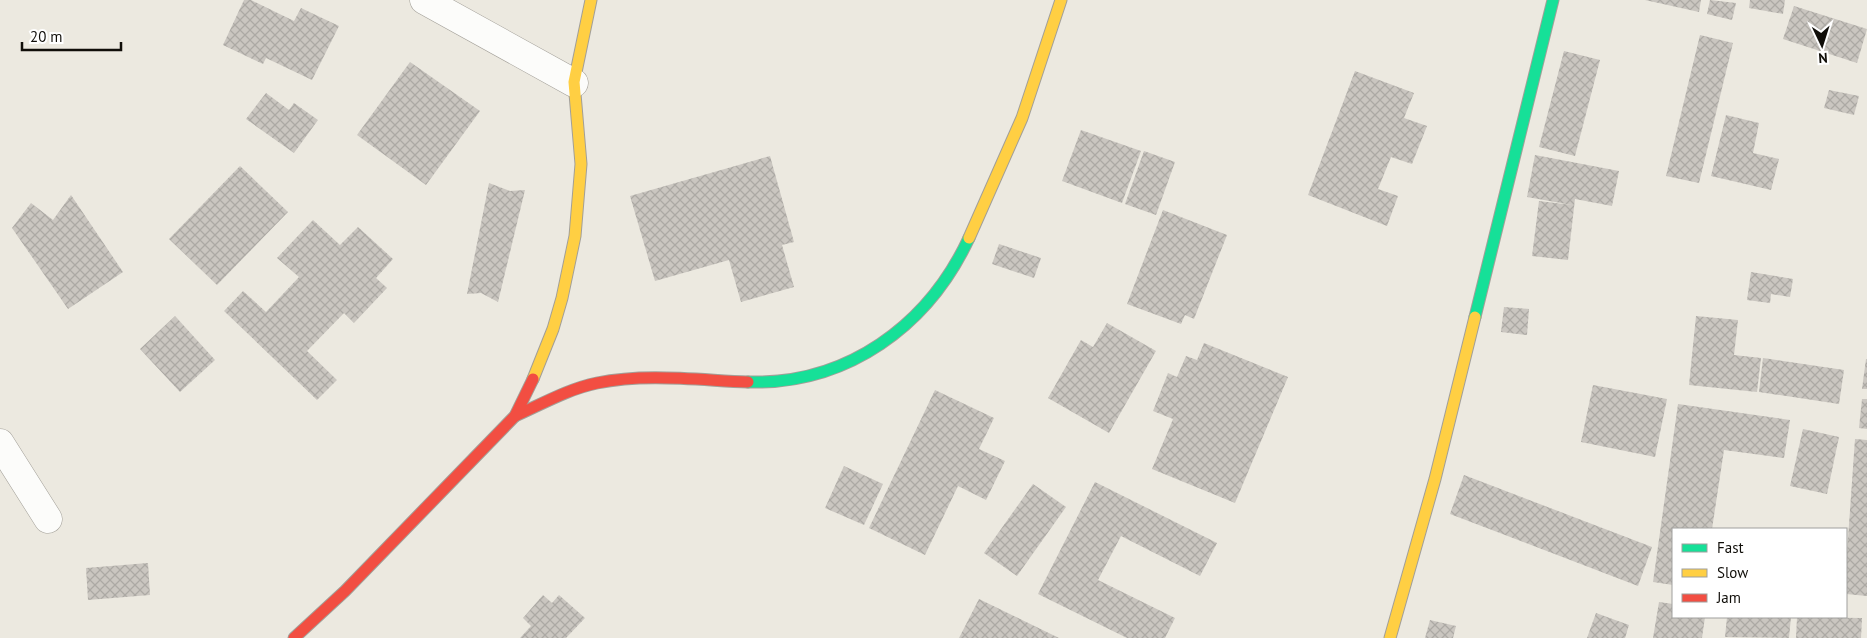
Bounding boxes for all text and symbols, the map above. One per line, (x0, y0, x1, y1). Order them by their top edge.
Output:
scale bar (22, 20, 121, 52)
north arrow (1797, 20, 1847, 70)
text: 20 m (30, 27, 63, 46)
text: N (1818, 49, 1828, 67)
legend (1672, 528, 1847, 618)
text: Fast (1717, 538, 1744, 557)
text: Slow (1717, 563, 1748, 582)
text: Jam (1716, 588, 1741, 607)

